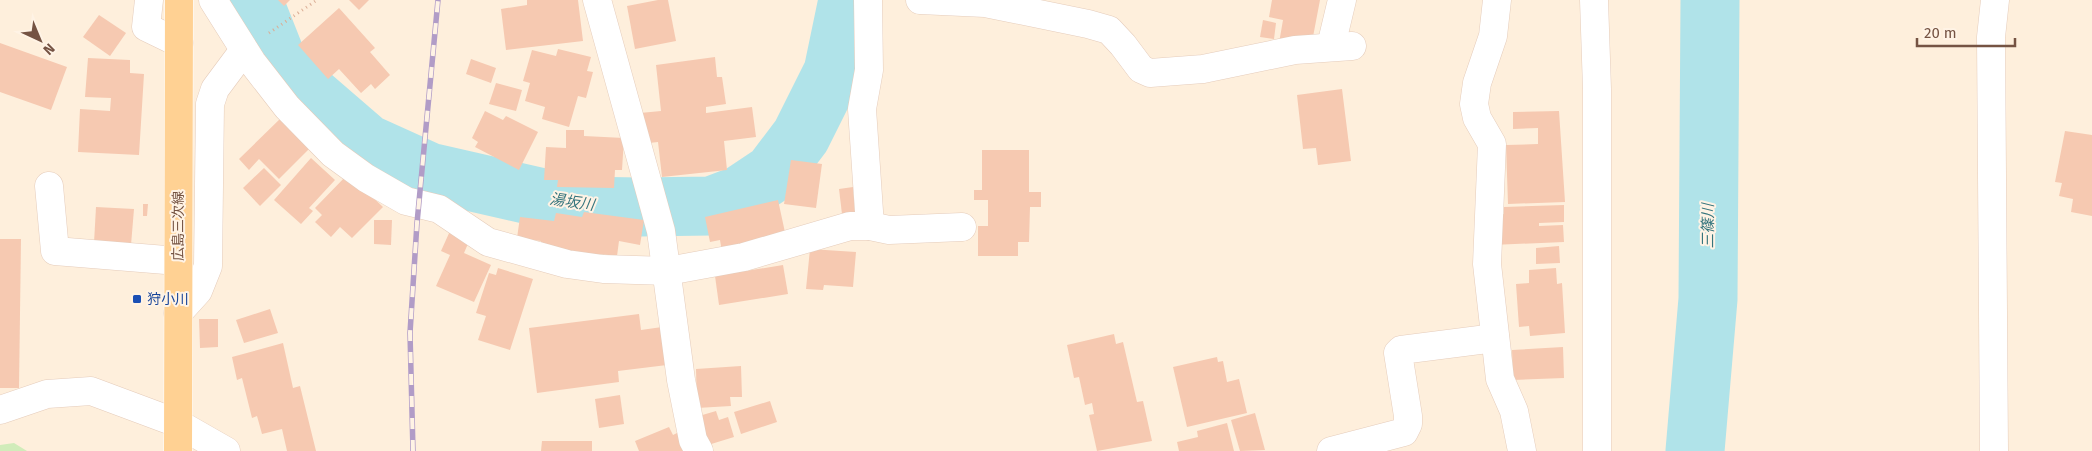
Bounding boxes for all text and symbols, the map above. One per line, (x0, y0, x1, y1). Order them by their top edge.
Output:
north arrow (15, 15, 65, 65)
scale bar (1917, 15, 2014, 47)
text: 20 m (1924, 24, 1957, 42)
text: N (39, 40, 58, 58)
water label: 湯坂川 (548, 190, 598, 214)
street label: 広島三次線 (170, 191, 187, 261)
water label: 三篠川 (1699, 202, 1717, 249)
place label: 狩小川 (147, 291, 189, 308)
marker: 狩小川 (131, 293, 143, 305)

